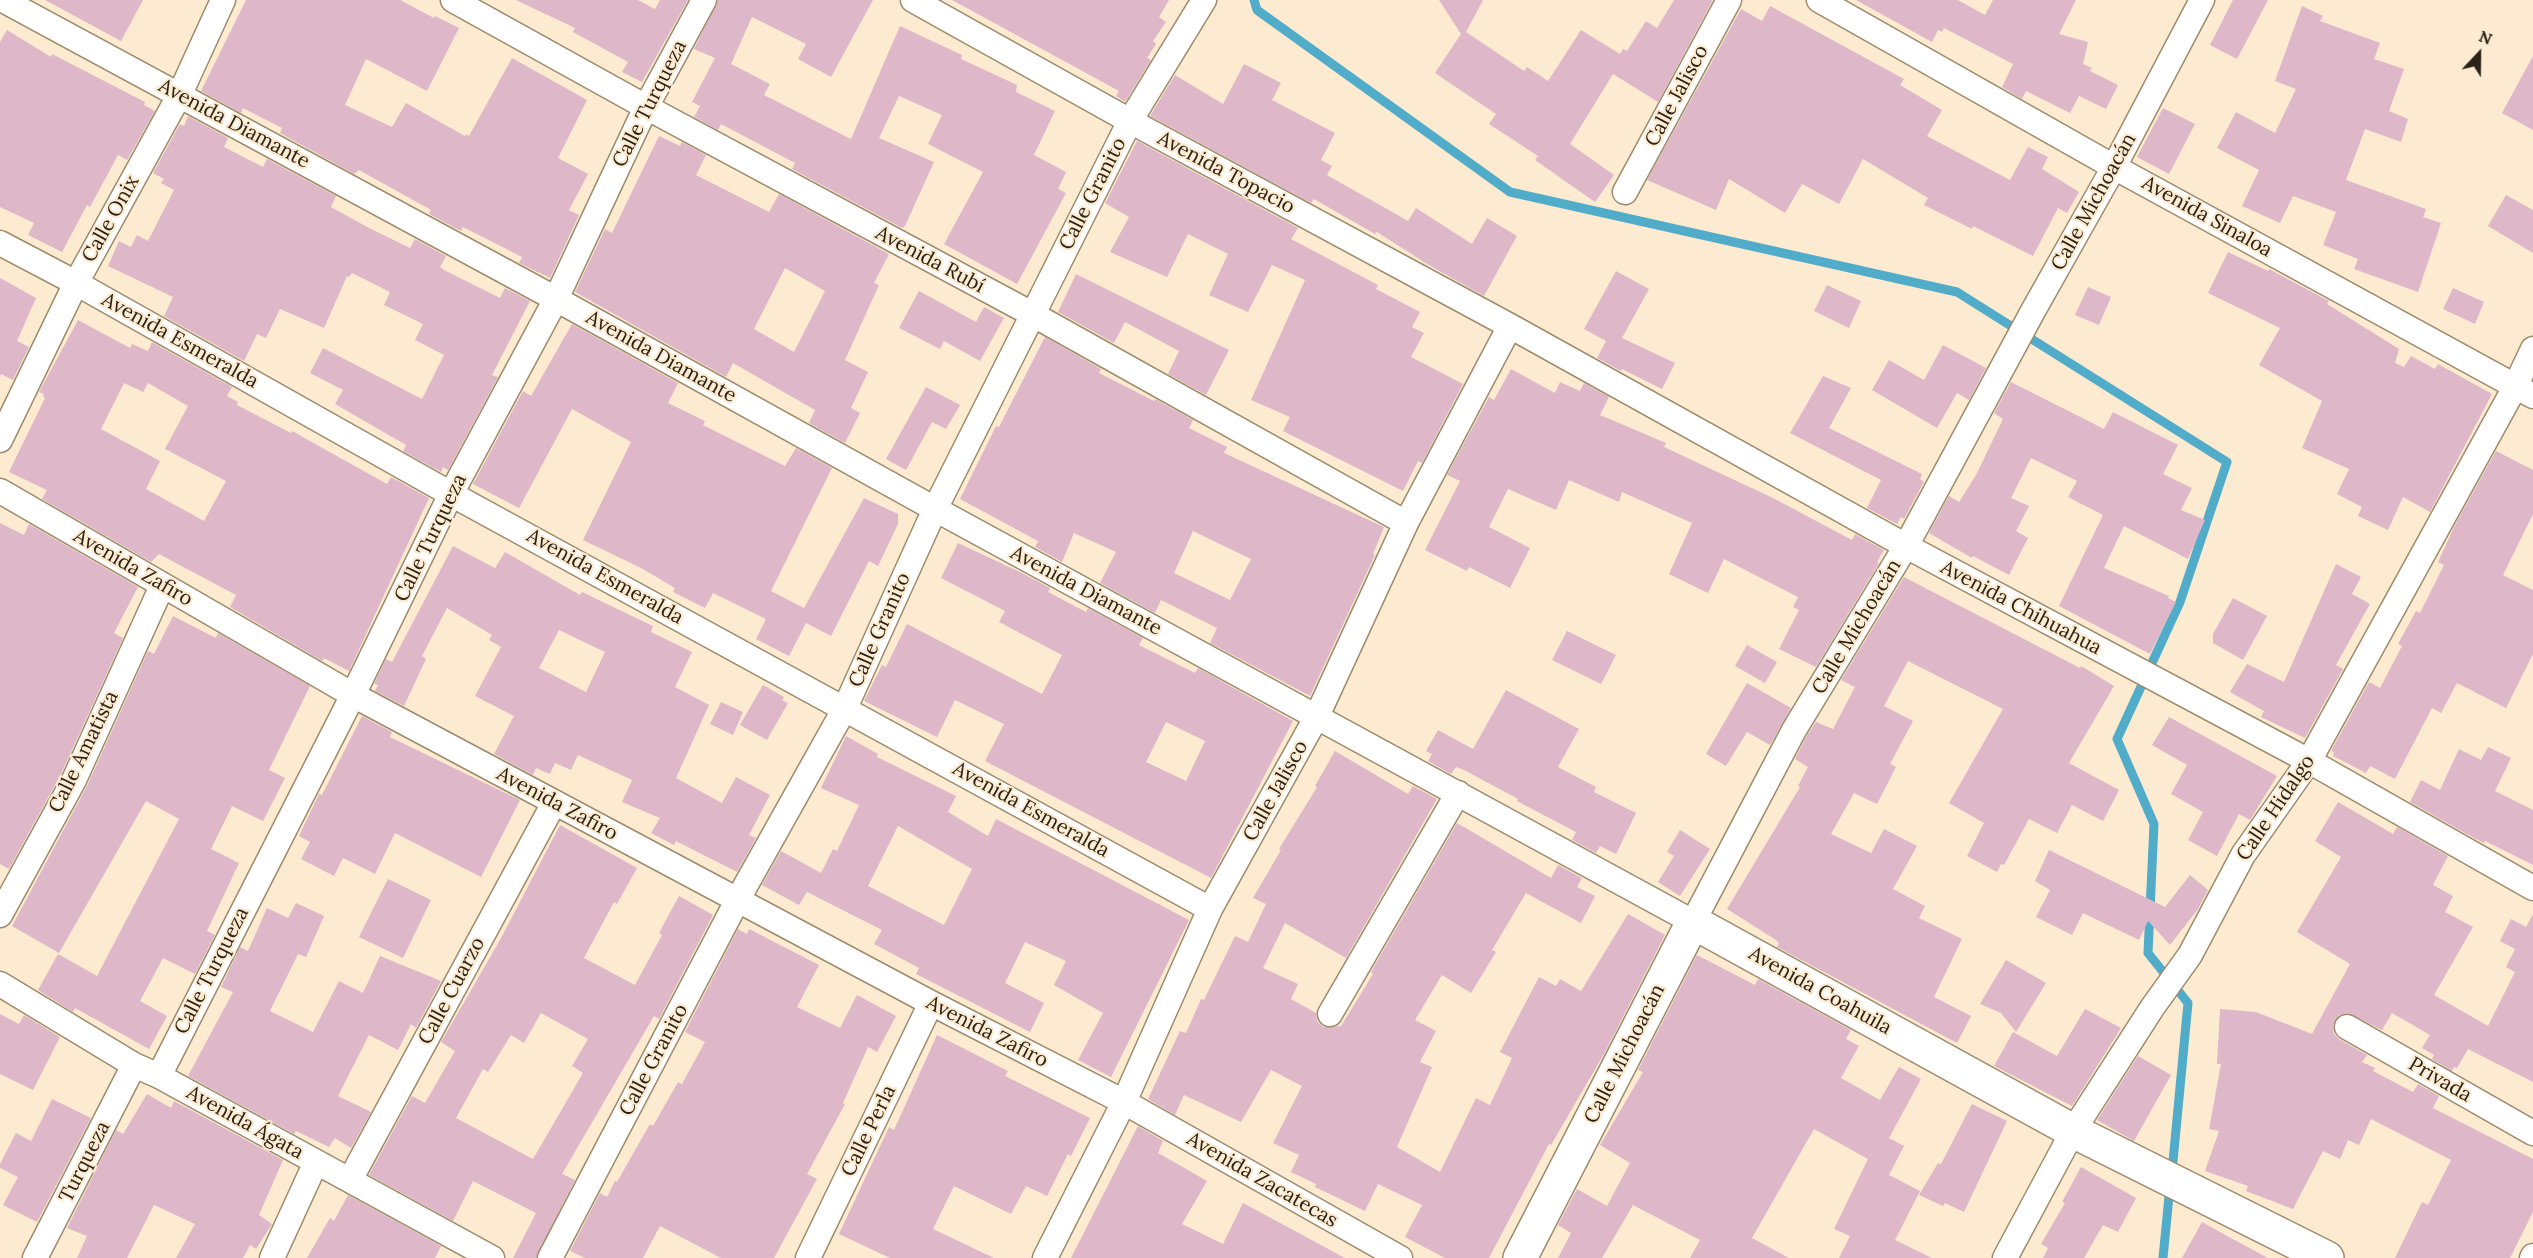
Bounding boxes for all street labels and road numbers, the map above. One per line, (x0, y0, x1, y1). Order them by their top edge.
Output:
street label: Calle Turqueza (608, 37, 692, 171)
street label: Calle Jalisco (1640, 41, 1714, 151)
street label: Avenida Diamante (154, 74, 314, 174)
street label: Avenida Topacio (1153, 127, 1299, 219)
street label: Calle Michoacán (2046, 129, 2142, 275)
street label: Calle Granito (1054, 134, 1132, 254)
street label: Calle Onix (77, 171, 145, 267)
street label: Avenida Sinaloa (2138, 171, 2276, 263)
street label: Avenida Rubí (871, 221, 989, 299)
street label: Avenida Esmeralda (98, 288, 262, 394)
street label: Avenida Diamante (582, 306, 740, 408)
street label: Calle Turqueza (390, 470, 472, 606)
street label: Avenida Zafiro (69, 524, 197, 612)
street label: Avenida Esmeralda (523, 524, 687, 630)
street label: Avenida Diamante (1006, 541, 1166, 641)
street label: Calle Michoacán (1807, 555, 1907, 699)
street label: Avenida Chihuahua (1937, 556, 2105, 660)
street label: Calle Granito (844, 569, 916, 691)
street label: Calle Amatista (44, 687, 124, 817)
street label: Calle Jalisco (1239, 737, 1313, 845)
street label: Calle Hidalgo (2232, 750, 2320, 866)
street label: Avenida Esmeralda (949, 757, 1113, 863)
street label: Avenida Zafiro (492, 762, 622, 846)
street label: Calle Turqueza (170, 904, 254, 1038)
street label: Calle Cuarzo (414, 933, 490, 1049)
street label: Avenida Coahuila (1744, 942, 1896, 1040)
street label: Calle Michoacán (1580, 980, 1670, 1128)
street label: Avenida Zafiro (922, 991, 1052, 1073)
street label: Calle Granito (615, 1000, 693, 1120)
street label: Privada (2404, 1052, 2476, 1108)
street label: Avenida Ágata (182, 1081, 308, 1165)
street label: Calle Perla (837, 1082, 901, 1180)
street label: Turqueza (54, 1117, 116, 1207)
street label: Avenida Zacatecas (1182, 1127, 1342, 1233)

